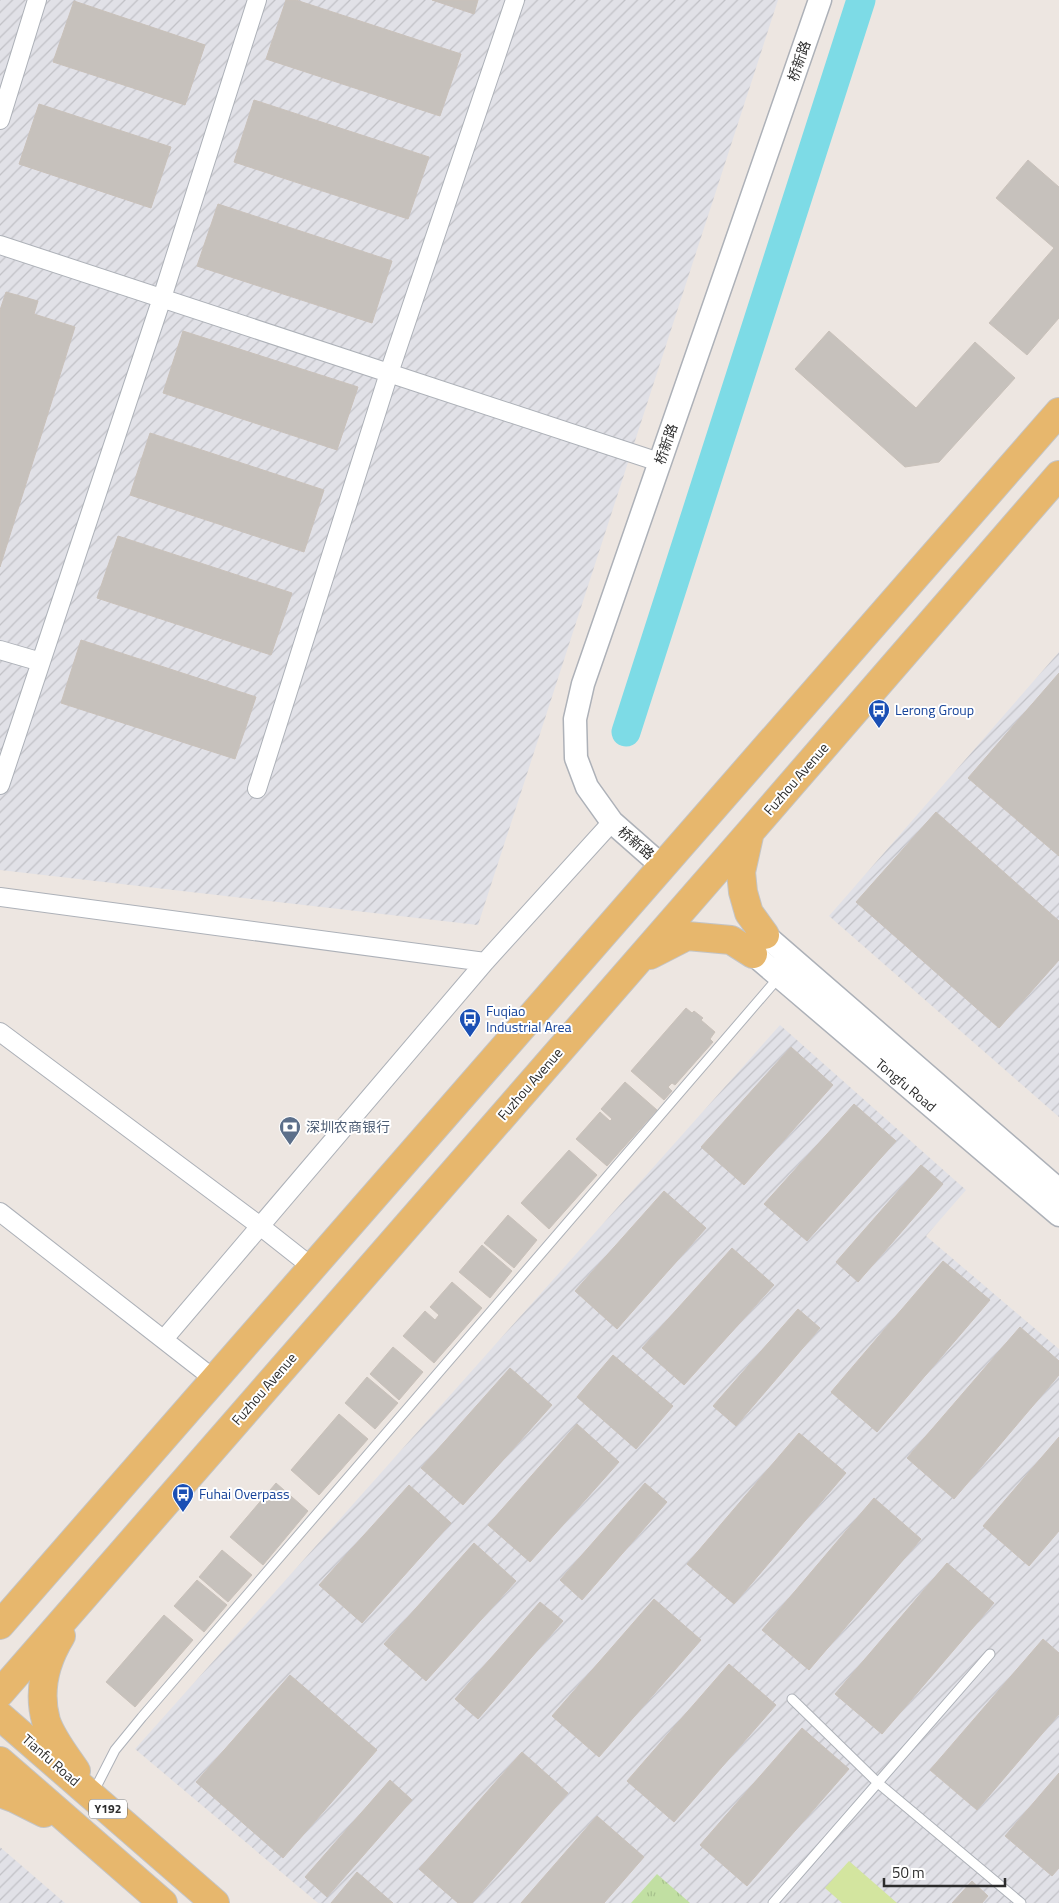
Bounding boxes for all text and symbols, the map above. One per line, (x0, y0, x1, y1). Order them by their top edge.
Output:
street label: 桥新路 (782, 38, 815, 84)
street label: 桥新路 (649, 421, 682, 467)
bus stop icon: Lerong Group (867, 698, 891, 729)
place label: Lerong Group (895, 699, 974, 720)
street label: Fuzhou Avenue (758, 738, 833, 820)
street label: 桥新路 (613, 821, 659, 864)
place label: Fuqiao Industrial Area (486, 1000, 572, 1037)
bus stop icon: Fuqiao Industrial Area (458, 1007, 482, 1038)
street label: Fuzhou Avenue (492, 1043, 567, 1125)
street label: Tongfu Road (871, 1053, 941, 1116)
bank icon: 深圳农商银行 (278, 1115, 302, 1146)
place label: 深圳农商银行 (306, 1116, 390, 1137)
street label: Fuzhou Avenue (226, 1348, 301, 1430)
bus stop icon: Fuhai Overpass (171, 1482, 195, 1513)
place label: Fuhai Overpass (199, 1483, 289, 1504)
street label: Tianfu Road (18, 1729, 85, 1791)
road number: Y192 (89, 1800, 127, 1818)
scale bar (884, 1856, 1005, 1888)
text: 50 m (892, 1861, 925, 1884)

